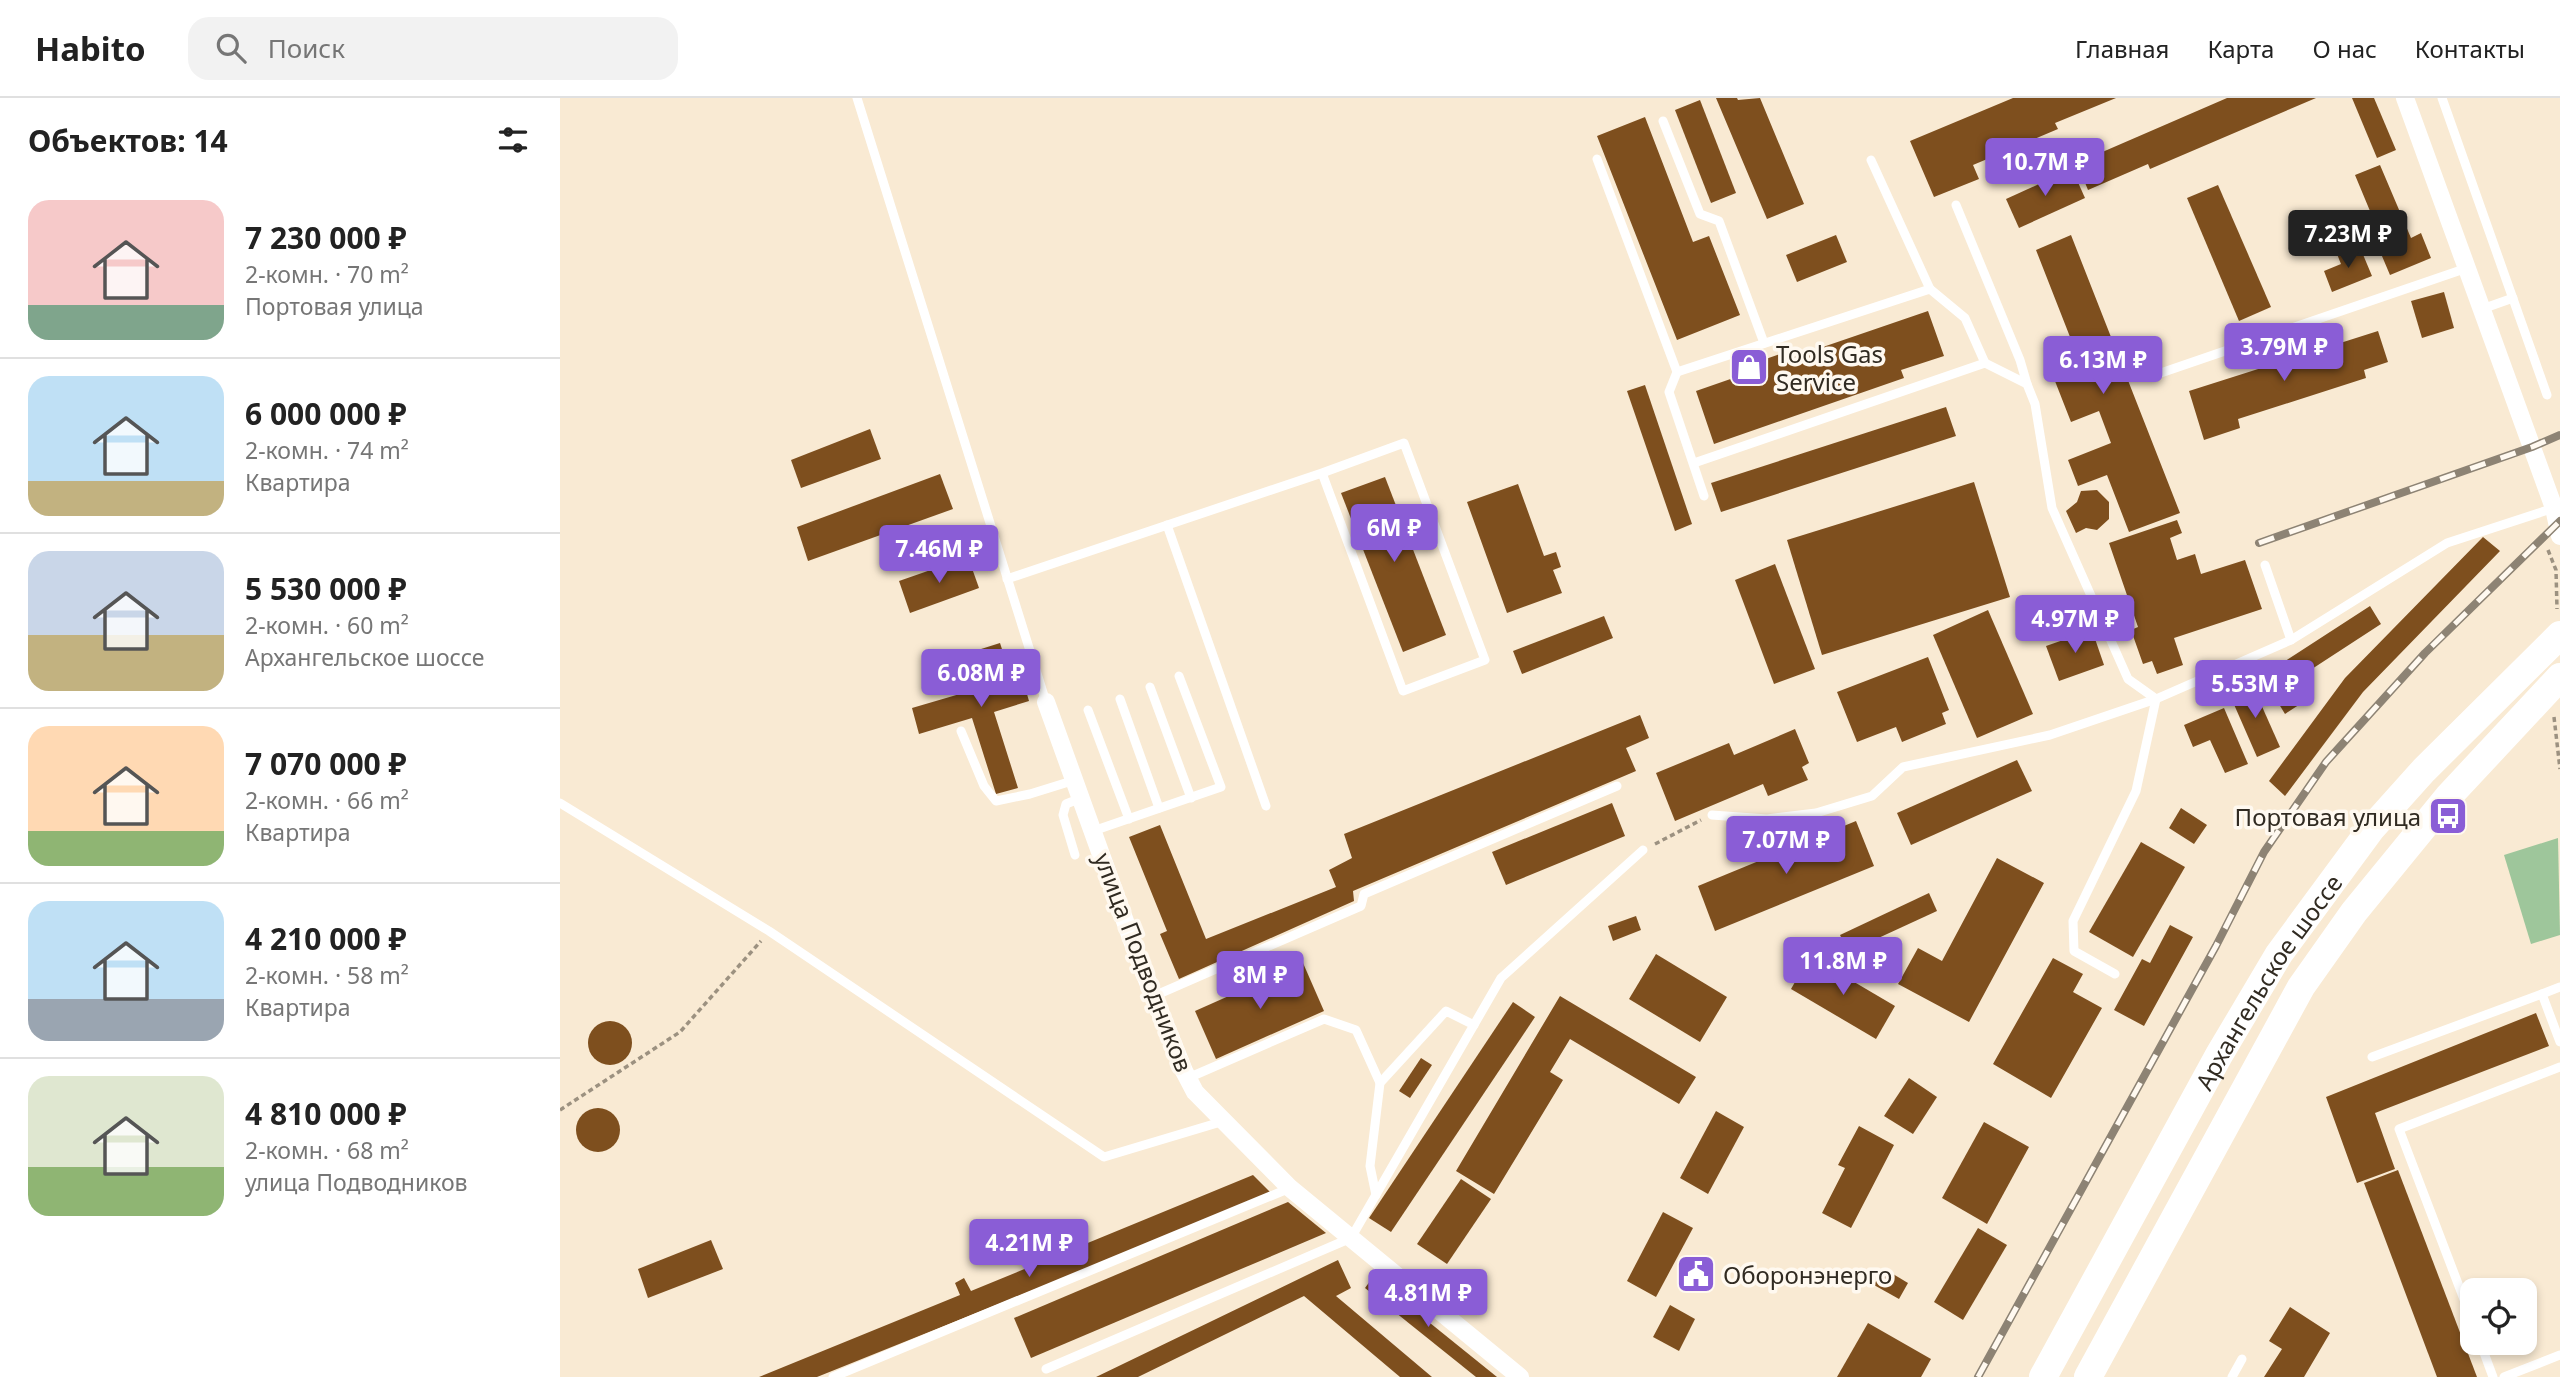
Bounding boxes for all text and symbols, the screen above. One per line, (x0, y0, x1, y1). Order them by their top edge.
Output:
search box (188, 17, 678, 80)
text: Habito (35, 26, 146, 71)
icon: search (212, 29, 250, 67)
text: Поиск (268, 30, 345, 66)
text: Главная (2075, 32, 2169, 65)
text: Карта (2207, 32, 2274, 65)
text: О нас (2312, 32, 2377, 65)
text: Контакты (2415, 32, 2525, 65)
text: Объектов: 14 (28, 120, 228, 161)
icon: filters (494, 121, 532, 159)
pin: 10.7M ₽ (1980, 139, 2110, 198)
text: 10.7M ₽ (2001, 145, 2089, 177)
pin: 7.23M ₽ (2283, 211, 2413, 270)
text: 7 230 000 ₽ (245, 217, 407, 258)
text: 7.23M ₽ (2304, 217, 2392, 249)
icon: home (84, 228, 168, 312)
text: 2-комн. · 70 m² (245, 258, 409, 290)
text: Портовая улица (245, 290, 424, 322)
pin: 3.79M ₽ (2219, 324, 2349, 383)
text: 3.79M ₽ (2240, 330, 2328, 362)
pin: 6.13M ₽ (2038, 336, 2168, 396)
place label: Tools Gas Service (1776, 337, 1883, 398)
text: 6.13M ₽ (2059, 343, 2147, 375)
shop icon: Tools Gas Service (1728, 346, 1770, 388)
text: 6 000 000 ₽ (245, 393, 407, 434)
icon: home (84, 404, 168, 488)
text: 2-комн. · 74 m² (245, 434, 409, 466)
text: Квартира (245, 466, 351, 498)
pin: 6M ₽ (1353, 504, 1435, 564)
text: 6M ₽ (1367, 511, 1421, 543)
pin: 7.46M ₽ (874, 526, 1004, 585)
text: 7.46M ₽ (895, 532, 983, 564)
text: 5 530 000 ₽ (245, 568, 407, 609)
icon: home (84, 579, 168, 663)
pin: 4.97M ₽ (2010, 596, 2140, 655)
text: 4.97M ₽ (2031, 602, 2119, 634)
text: 2-комн. · 60 m² (245, 609, 409, 641)
text: Архангельское шоссе (245, 641, 484, 673)
pin: 6.08M ₽ (916, 650, 1046, 709)
text: 6.08M ₽ (937, 656, 1025, 688)
pin: 5.53M ₽ (2190, 660, 2320, 720)
text: 5.53M ₽ (2211, 667, 2299, 699)
text: 7 070 000 ₽ (245, 743, 407, 784)
icon: home (84, 754, 168, 838)
text: 2-комн. · 66 m² (245, 784, 409, 816)
bus stop icon: Портовая улица (2427, 795, 2469, 837)
place label: Портовая улица (2235, 800, 2421, 833)
text: Квартира (245, 816, 351, 848)
pin: 7.07M ₽ (1721, 816, 1851, 876)
text: 7.07M ₽ (1742, 823, 1830, 855)
street label: улица Подводников (1087, 848, 1201, 1076)
street label: Архангельское шоссе (2187, 867, 2349, 1095)
text: 4 210 000 ₽ (245, 918, 407, 959)
icon: home (84, 929, 168, 1013)
pin: 11.8M ₽ (1778, 937, 1908, 997)
text: 11.8M ₽ (1799, 944, 1887, 976)
pin: 8M ₽ (1219, 951, 1301, 1011)
text: 8M ₽ (1233, 958, 1287, 990)
text: 2-комн. · 58 m² (245, 959, 409, 991)
text: Квартира (245, 991, 351, 1023)
text: 4 810 000 ₽ (245, 1093, 407, 1134)
icon: home (84, 1104, 168, 1188)
text: 2-комн. · 68 m² (245, 1134, 409, 1166)
text: улица Подводников (245, 1166, 468, 1198)
pin: 4.21M ₽ (964, 1220, 1094, 1279)
text: 4.21M ₽ (985, 1226, 1073, 1258)
public building icon: Оборонэнерго (1675, 1253, 1717, 1295)
place label: Оборонэнерго (1723, 1258, 1892, 1291)
pin: 4.81M ₽ (1363, 1270, 1493, 1329)
text: 4.81M ₽ (1384, 1276, 1472, 1308)
map controls (2460, 1278, 2537, 1355)
button: locate (2460, 1278, 2537, 1355)

